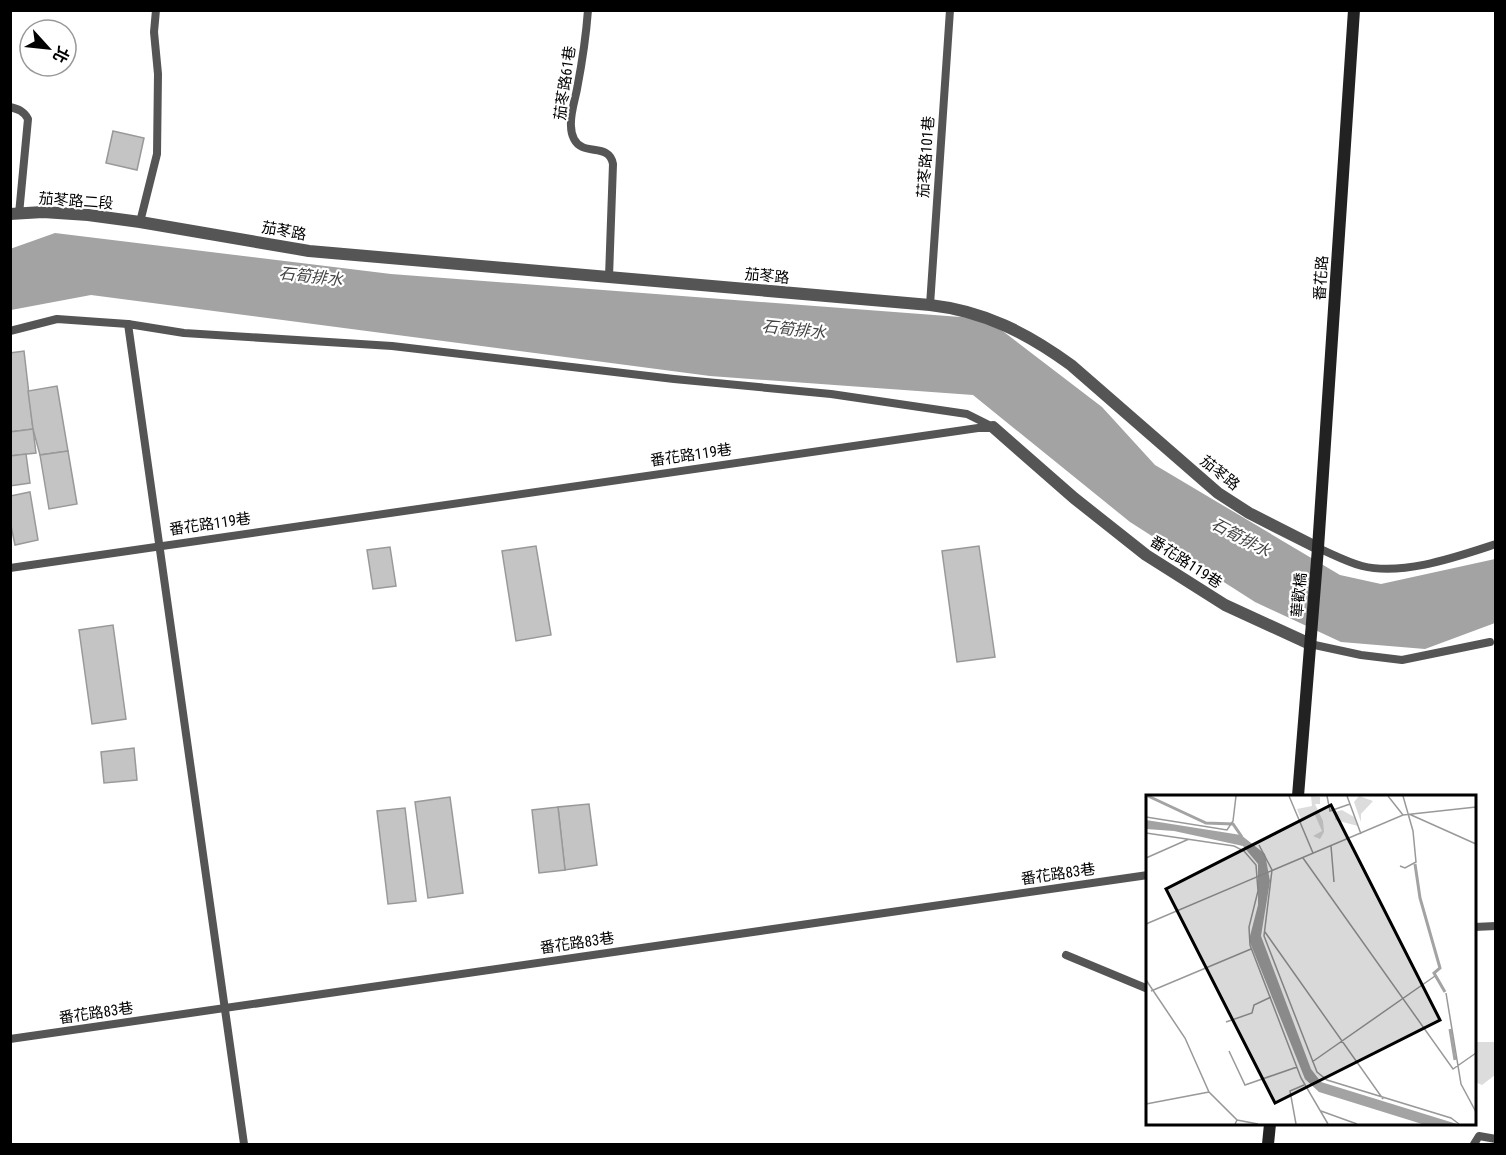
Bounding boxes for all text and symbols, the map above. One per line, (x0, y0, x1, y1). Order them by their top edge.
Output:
north arrow (18, 18, 78, 78)
text: 北 (49, 43, 73, 66)
street label: 茄苳路61巷 (551, 45, 579, 121)
street label: 茄苳路101巷 (914, 115, 938, 199)
street label: 茄苳路二段 (38, 189, 114, 213)
street label: 茄苳路 (260, 218, 308, 244)
street label: 番花路 (1310, 255, 1332, 301)
water label: 石筍排水 (278, 264, 345, 289)
street label: 茄苳路 (744, 265, 790, 287)
water label: 石筍排水 (761, 317, 828, 342)
street label: 番花路119巷 (649, 440, 733, 470)
street label: 茄苳路 (1197, 452, 1243, 494)
street label: 番花路119巷 (168, 509, 252, 539)
water label: 石筍排水 (1208, 514, 1274, 561)
street label: 番花路119巷 (1147, 532, 1225, 592)
street label: 華歡橋 (1288, 572, 1310, 618)
inset map (1146, 795, 1476, 1125)
street label: 番花路83巷 (1020, 860, 1096, 888)
street label: 番花路83巷 (539, 929, 615, 957)
street label: 番花路83巷 (58, 999, 134, 1027)

